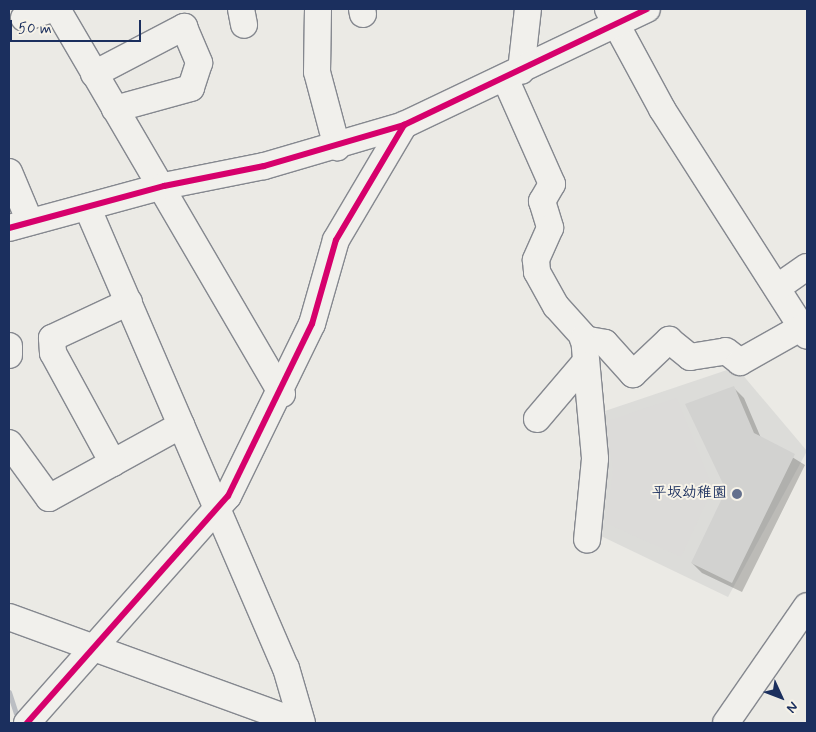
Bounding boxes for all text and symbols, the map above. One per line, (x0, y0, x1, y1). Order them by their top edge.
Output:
scale bar (12, 10, 144, 42)
text: 50 m (18, 19, 52, 39)
place label: 平坂幼稚園 (652, 485, 727, 503)
marker: 平坂幼稚園 (731, 488, 743, 500)
north arrow (756, 672, 806, 722)
text: N (782, 698, 802, 717)

